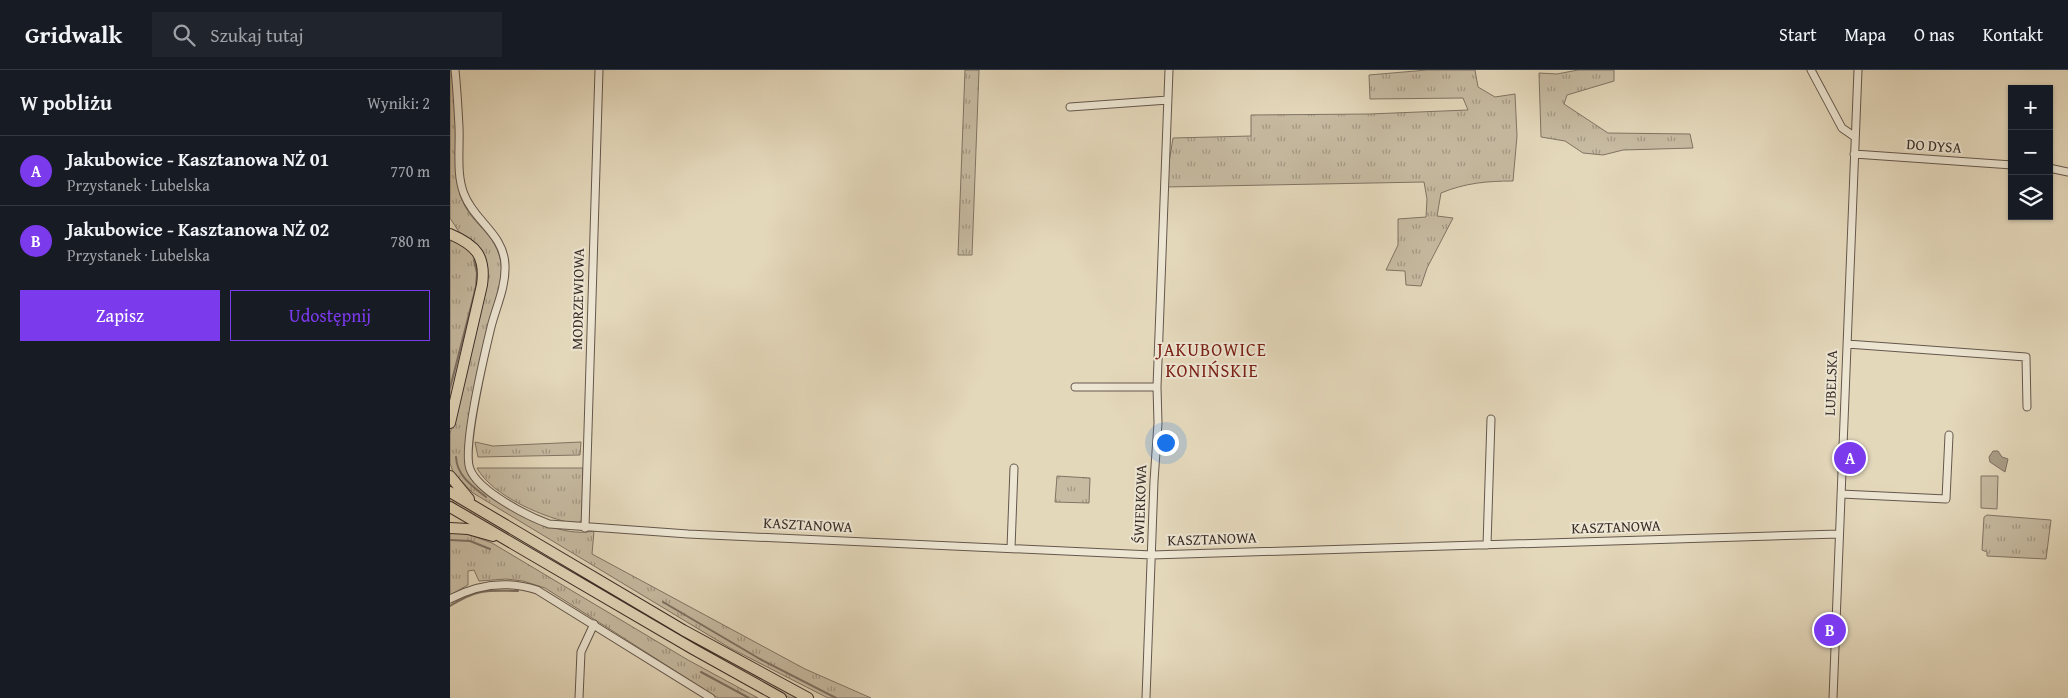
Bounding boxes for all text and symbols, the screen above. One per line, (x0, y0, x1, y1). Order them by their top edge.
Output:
search box (152, 12, 502, 57)
text: Gridwalk (25, 17, 122, 52)
icon: search (170, 21, 198, 49)
text: Szukaj tutaj (210, 21, 304, 49)
text: Start (1779, 21, 1817, 48)
text: Mapa (1845, 21, 1886, 48)
text: O nas (1914, 21, 1955, 48)
text: Kontakt (1983, 21, 2043, 48)
map controls (2008, 85, 2053, 220)
button: + (2008, 85, 2053, 130)
text: W pobliżu (20, 87, 112, 118)
text: Wyniki: 2 (367, 91, 430, 115)
button: − (2008, 130, 2053, 175)
street label: DO DYSA (1906, 133, 1962, 158)
text: Jakubowice - Kasztanowa NŻ 01 (67, 145, 329, 173)
text: A (31, 159, 41, 183)
text: 770 m (390, 159, 430, 183)
text: Przystanek · Lubelska (67, 173, 210, 197)
button: layers (2008, 175, 2053, 220)
text: Jakubowice - Kasztanowa NŻ 02 (67, 215, 329, 243)
text: B (31, 229, 41, 253)
text: 780 m (390, 229, 430, 253)
text: Przystanek · Lubelska (67, 243, 210, 267)
street label: MODRZEWIOWA (566, 248, 589, 350)
button: Zapisz (20, 290, 220, 341)
button: Udostępnij (230, 290, 430, 341)
district label: JAKUBOWICE KONIŃSKIE (1155, 336, 1267, 384)
street label: LUBELSKA (1819, 350, 1842, 416)
your location (1153, 430, 1179, 456)
pin: A (1834, 439, 1866, 477)
street label: ŚWIERKOWA (1128, 464, 1151, 544)
street label: KASZTANOWA (763, 512, 853, 537)
street label: KASZTANOWA (1571, 514, 1661, 539)
street label: KASZTANOWA (1167, 526, 1257, 551)
pin: B (1814, 611, 1846, 649)

